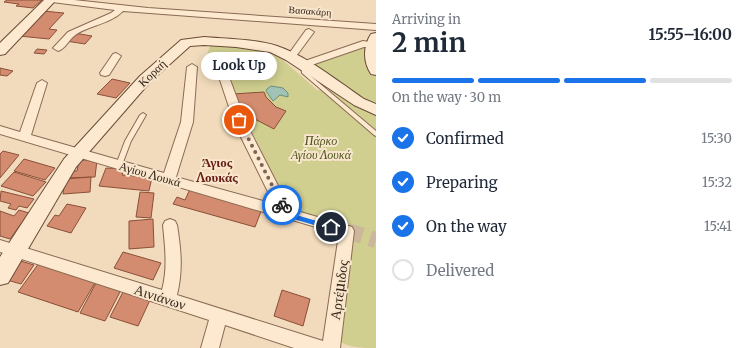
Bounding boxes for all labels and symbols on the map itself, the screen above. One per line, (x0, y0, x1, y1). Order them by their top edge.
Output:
street label: Βασακάρη (288, 3, 332, 19)
callout: Look Up (201, 52, 277, 80)
street label: Κοραή (135, 56, 169, 90)
pin (222, 103, 256, 137)
park label: Πάρκο Αγίου Λουκά (290, 133, 352, 162)
district label: Άγιος Λουκάς (195, 154, 238, 186)
street label: Αγίου Λουκά (118, 158, 183, 190)
courier (262, 185, 302, 225)
pin (314, 210, 348, 244)
street label: Αρτέμιδος (326, 258, 352, 321)
street label: Αινιάνων (132, 280, 188, 314)

